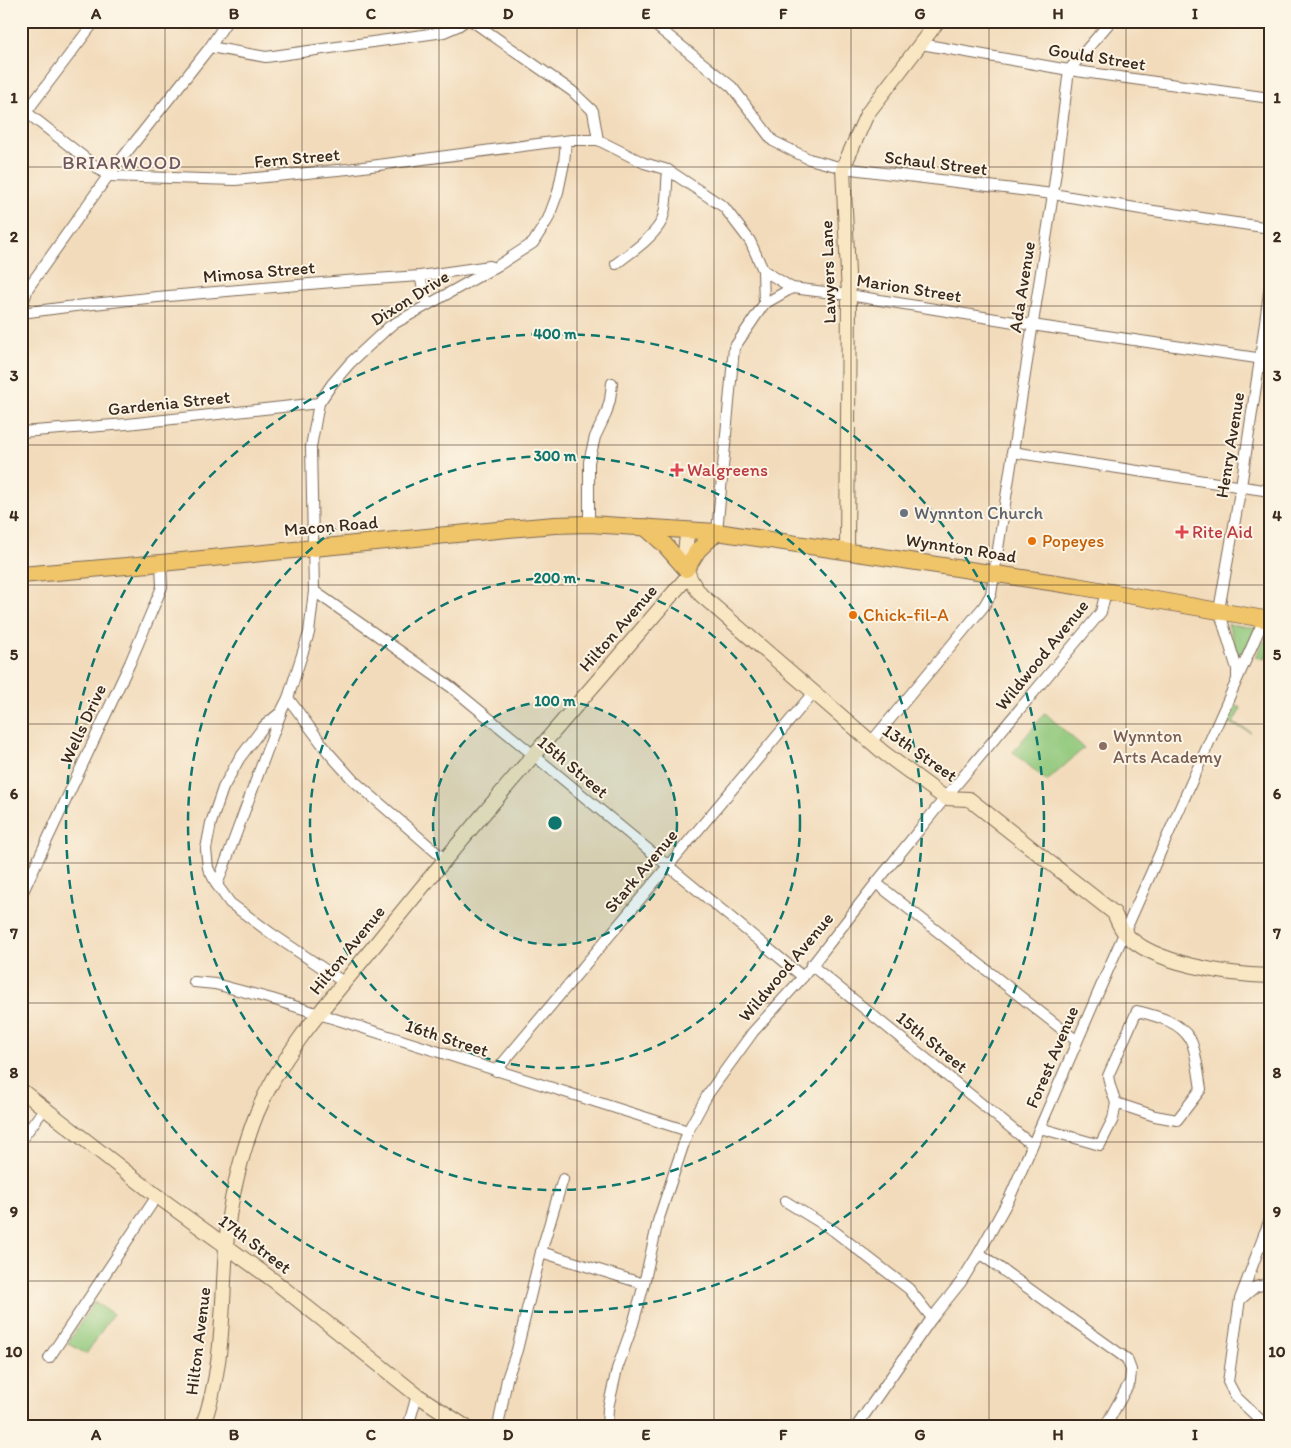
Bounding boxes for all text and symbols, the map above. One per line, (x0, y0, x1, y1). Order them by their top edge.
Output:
text: A (90, 4, 102, 23)
text: B (229, 4, 240, 23)
text: C (366, 4, 377, 23)
text: D (503, 4, 514, 23)
text: E (642, 4, 651, 23)
text: F (779, 4, 788, 23)
text: G (914, 4, 926, 23)
text: H (1052, 4, 1064, 23)
text: I (1192, 4, 1198, 23)
street label: Gould Street (1047, 38, 1147, 76)
text: 1 (10, 88, 18, 107)
text: 1 (1273, 88, 1281, 107)
street label: Fern Street (253, 143, 341, 173)
street label: Schaul Street (883, 146, 989, 180)
district label: BRIARWOOD (62, 151, 182, 174)
street label: Lawyers Lane (815, 220, 841, 324)
text: 2 (10, 227, 19, 246)
text: 2 (1273, 227, 1282, 246)
street label: Ada Avenue (1004, 240, 1040, 334)
street label: Mimosa Street (202, 256, 316, 288)
street label: Dixon Drive (367, 265, 453, 331)
street label: Marion Street (855, 269, 963, 307)
text: 400 m (533, 325, 577, 343)
text: 3 (10, 366, 19, 385)
text: 3 (1273, 366, 1282, 385)
street label: Gardenia Street (107, 386, 232, 420)
street label: Henry Avenue (1211, 391, 1249, 499)
text: 300 m (534, 447, 577, 465)
place label: Walgreens (687, 459, 768, 481)
marker: Walgreens (671, 464, 683, 476)
place label: Wynnton Church (914, 502, 1043, 524)
text: 4 (9, 506, 19, 525)
text: 4 (1272, 506, 1282, 525)
marker: Wynnton Church (898, 507, 910, 519)
street label: Macon Road (283, 511, 379, 541)
place label: Rite Aid (1192, 521, 1253, 543)
marker: Rite Aid (1176, 526, 1188, 538)
street label: Wynnton Road (904, 528, 1018, 568)
place label: Popeyes (1042, 530, 1104, 552)
marker: Popeyes (1026, 535, 1038, 547)
text: 200 m (534, 569, 577, 587)
street label: Hilton Avenue (574, 580, 662, 676)
street label: Wildwood Avenue (991, 595, 1093, 715)
place label: Chick-fil-A (863, 604, 949, 626)
marker: Chick-fil-A (847, 609, 859, 621)
text: 5 (10, 645, 19, 664)
text: 5 (1273, 645, 1282, 664)
street label: Wells Drive (55, 681, 111, 767)
text: 100 m (534, 692, 576, 710)
street label: 13th Street (878, 719, 962, 787)
place label: Wynnton Arts Academy (1113, 725, 1222, 768)
street label: 15th Street (533, 731, 613, 803)
marker: Wynnton Arts Academy (1097, 740, 1109, 752)
text: 6 (10, 784, 19, 803)
text: 6 (1273, 784, 1282, 803)
centre of rings (546, 814, 564, 832)
street label: Stark Avenue (600, 825, 682, 917)
street label: Hilton Avenue (304, 901, 390, 999)
street label: Wildwood Avenue (734, 908, 838, 1026)
text: 7 (9, 924, 18, 943)
text: 7 (1272, 924, 1281, 943)
street label: Forest Avenue (1021, 1003, 1083, 1111)
street label: 15th Street (892, 1006, 972, 1078)
street label: 16th Street (403, 1014, 491, 1062)
text: 8 (10, 1063, 19, 1082)
text: 8 (1273, 1063, 1282, 1082)
text: 9 (10, 1202, 18, 1221)
text: 9 (1273, 1202, 1281, 1221)
street label: 17th Street (214, 1210, 296, 1279)
street label: Hilton Avenue (180, 1286, 216, 1396)
text: 10 (5, 1342, 23, 1361)
text: 10 (1268, 1342, 1286, 1361)
text: A (90, 1425, 102, 1444)
text: B (229, 1425, 240, 1444)
text: C (366, 1425, 377, 1444)
text: D (503, 1425, 514, 1444)
text: E (642, 1425, 651, 1444)
text: F (779, 1425, 788, 1444)
text: G (914, 1425, 926, 1444)
text: H (1052, 1425, 1064, 1444)
text: I (1192, 1425, 1198, 1444)

